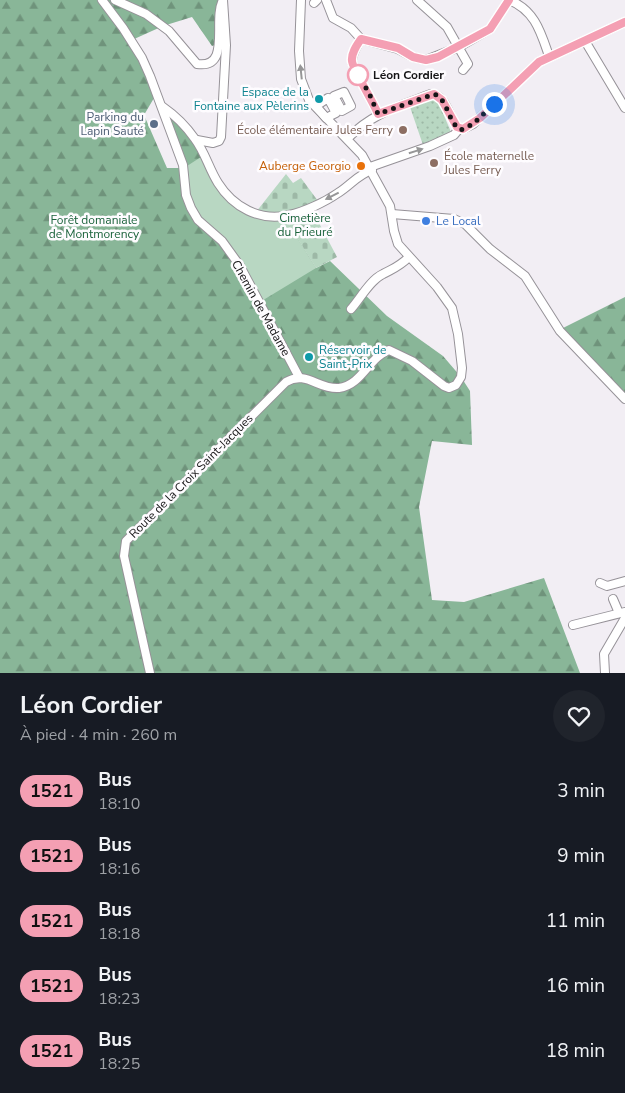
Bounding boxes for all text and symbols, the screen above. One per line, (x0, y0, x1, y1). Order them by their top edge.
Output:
one-way arrow (297, 64, 305, 80)
marker: Léon Cordier (347, 64, 369, 86)
place label: Léon Cordier (373, 67, 444, 83)
place label: Espace de la Fontaine aux Pèlerins (194, 84, 309, 114)
your location (482, 92, 507, 117)
marker: Espace de la Fontaine aux Pèlerins (313, 93, 325, 105)
place label: Parking du Lapin Sauté (80, 109, 144, 139)
marker: Parking du Lapin Sauté (148, 118, 160, 130)
place label: École élémentaire Jules Ferry (237, 122, 394, 138)
marker: École élémentaire Jules Ferry (397, 124, 409, 136)
one-way arrow (408, 146, 423, 154)
place label: École maternelle Jules Ferry (443, 148, 534, 178)
marker: École maternelle Jules Ferry (428, 157, 440, 169)
place label: Auberge Georgio (259, 158, 351, 174)
marker: Auberge Georgio (355, 160, 367, 172)
one-way arrow (325, 192, 339, 200)
park label: Cimetière du Prieuré (277, 210, 333, 240)
park label: Forêt domaniale de Montmorency (49, 212, 140, 242)
place label: Le Local (436, 213, 481, 229)
marker: Le Local (420, 215, 432, 227)
street label: Chemin de Madame (228, 257, 294, 359)
place label: Réservoir de Saint-Prix (319, 342, 386, 372)
marker: Réservoir de Saint-Prix (303, 351, 315, 363)
street label: Route de la Croix Saint-Jacques (125, 410, 257, 542)
text: Léon Cordier (20, 689, 162, 721)
button: heart (553, 690, 605, 742)
text: À pied · 4 min · 260 m (20, 724, 177, 746)
text: Bus (98, 767, 132, 793)
text: 3 min (557, 778, 605, 804)
text: 1521 (30, 779, 73, 803)
text: 18:10 (98, 793, 140, 815)
text: Bus (98, 832, 132, 858)
text: 9 min (557, 843, 605, 869)
text: 1521 (30, 844, 73, 868)
text: 18:16 (98, 858, 140, 880)
text: Bus (98, 897, 132, 923)
text: 11 min (546, 908, 605, 934)
text: 1521 (30, 909, 73, 933)
text: 18:18 (98, 923, 140, 945)
text: Bus (98, 962, 132, 988)
text: 16 min (546, 973, 605, 999)
text: 1521 (30, 974, 73, 998)
text: 18:23 (98, 988, 140, 1010)
text: Bus (98, 1027, 132, 1053)
text: 18 min (546, 1038, 605, 1064)
text: 1521 (30, 1039, 73, 1063)
text: 18:25 (98, 1053, 140, 1075)

